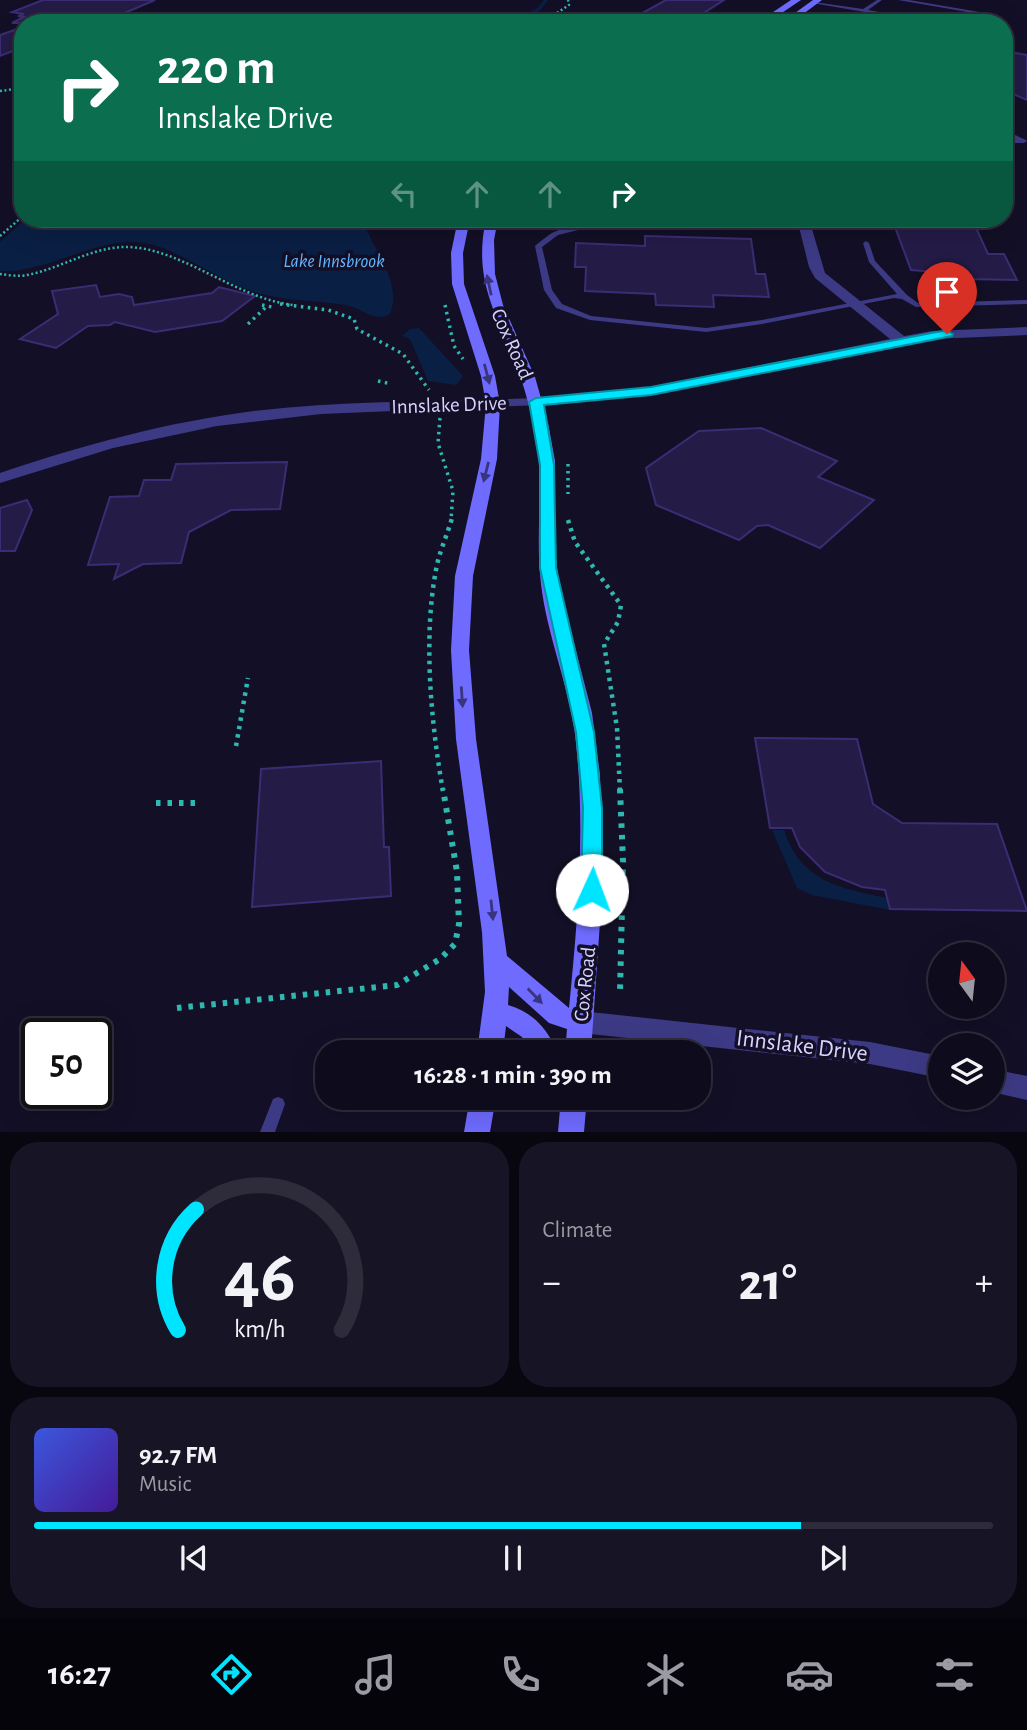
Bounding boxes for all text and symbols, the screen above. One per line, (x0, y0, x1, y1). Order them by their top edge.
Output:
icon: right (42, 42, 133, 133)
text: 220 m (157, 44, 276, 93)
text: Innslake Drive (157, 102, 333, 134)
icon: left (385, 175, 423, 213)
icon: ahead (458, 175, 496, 213)
icon: ahead (531, 175, 569, 213)
icon: right (604, 175, 642, 213)
water label: Lake Innsbrook (283, 252, 385, 271)
pin (917, 262, 977, 334)
icon: arrive (928, 273, 966, 311)
one-way arrow (484, 274, 495, 296)
street label: Cox Road (487, 306, 537, 383)
one-way arrow (482, 364, 493, 386)
street label: Innslake Drive (391, 392, 507, 418)
one-way arrow (480, 461, 491, 483)
one-way arrow (457, 686, 468, 708)
position arrow (555, 853, 629, 927)
one-way arrow (486, 899, 497, 921)
north arrow (928, 942, 1004, 1018)
map controls (928, 942, 1005, 1110)
street label: Cox Road (571, 946, 599, 1022)
one-way arrow (526, 987, 542, 1004)
speed limit sign: 50 (21, 1018, 112, 1109)
street label: Innslake Drive (735, 1026, 869, 1066)
button: layers (928, 1033, 1005, 1110)
text: 16:28 · 1 min · 390 m (414, 1062, 612, 1088)
text: Climate (543, 1219, 612, 1242)
text: 46 (223, 1243, 295, 1316)
text: 21° (739, 1257, 797, 1309)
text: − (543, 1264, 561, 1302)
text: + (975, 1264, 993, 1302)
text: km/h (233, 1317, 285, 1342)
text: 92.7 FM (139, 1442, 217, 1468)
text: Music (139, 1473, 191, 1496)
icon: previous (175, 1539, 213, 1577)
icon: pause (494, 1539, 532, 1577)
icon: next (814, 1539, 852, 1577)
icon: directions (207, 1650, 256, 1699)
icon: music (351, 1650, 400, 1699)
icon: phone (496, 1650, 545, 1699)
icon: climate (641, 1650, 690, 1699)
icon: car (785, 1650, 834, 1699)
icon: filters (930, 1650, 979, 1699)
text: 16:27 (48, 1658, 111, 1690)

